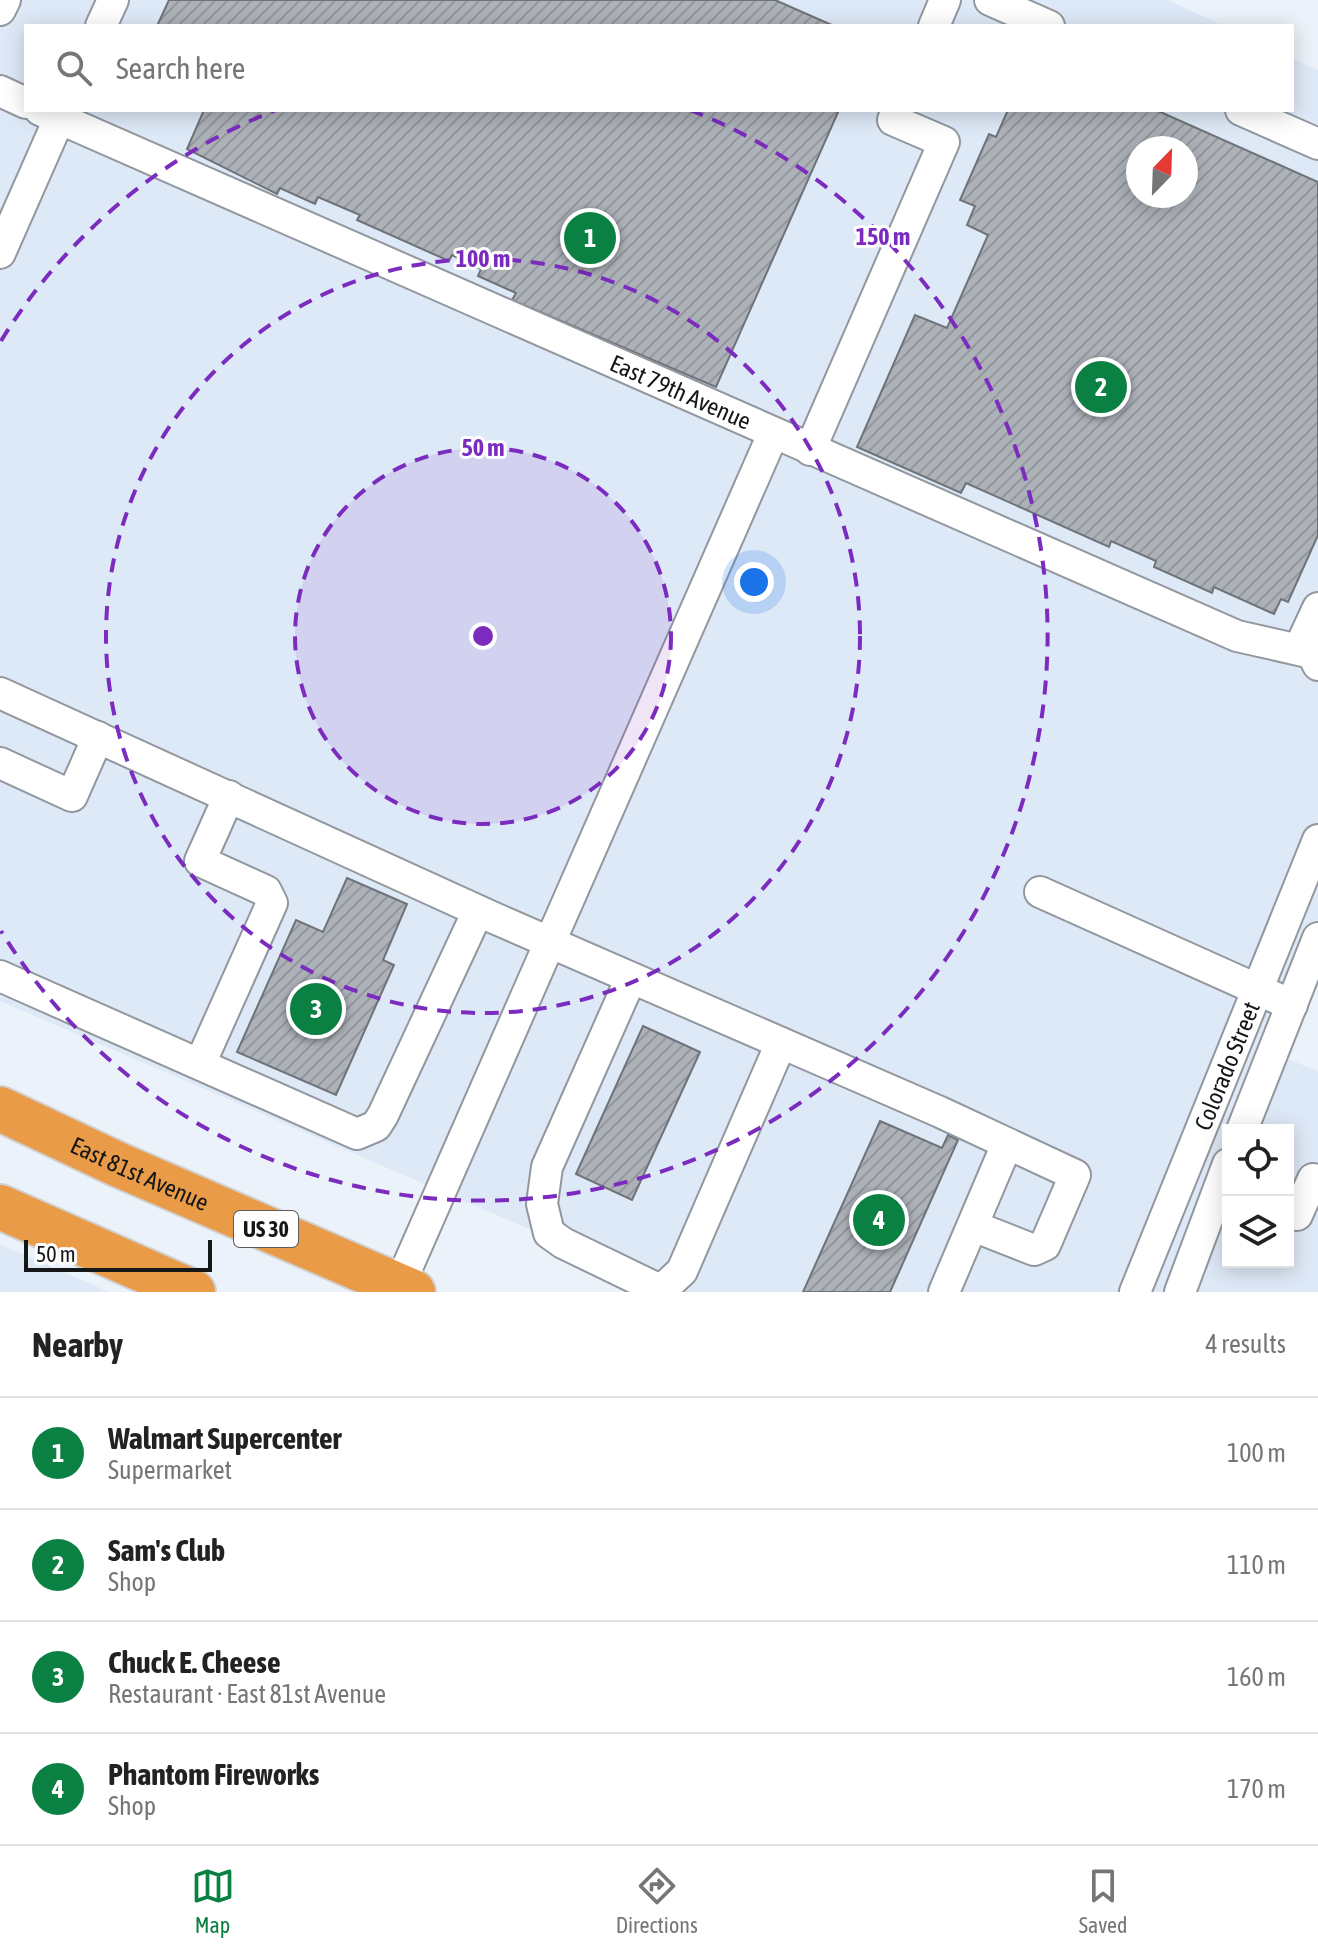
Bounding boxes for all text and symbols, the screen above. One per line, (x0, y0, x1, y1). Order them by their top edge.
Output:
search box (24, 24, 1294, 112)
icon: search (52, 46, 96, 90)
text: Search here (116, 51, 245, 85)
north arrow (1126, 136, 1198, 208)
pin: 1 (564, 208, 616, 268)
text: 150 m (856, 223, 910, 250)
text: 100 m (456, 245, 510, 272)
street label: East 79th Avenue (606, 349, 755, 434)
pin: 2 (1075, 357, 1127, 417)
text: 50 m (461, 434, 505, 461)
your location (734, 562, 774, 602)
centre of rings (469, 622, 497, 650)
pin: 3 (290, 979, 342, 1039)
street label: Colorado Street (1189, 998, 1265, 1134)
map controls (1222, 1124, 1294, 1268)
button: locate (1222, 1124, 1294, 1196)
street label: East 81st Avenue (67, 1131, 213, 1216)
pin: 4 (853, 1190, 905, 1250)
button: layers (1222, 1196, 1294, 1268)
road number: US 30 (234, 1211, 298, 1247)
scale bar (24, 1236, 212, 1272)
text: 50 m (36, 1241, 76, 1267)
text: Nearby (32, 1325, 123, 1364)
text: 4 results (1205, 1329, 1286, 1359)
text: Walmart Supercenter (108, 1421, 341, 1455)
text: 1 (52, 1438, 64, 1468)
text: 100 m (1227, 1438, 1286, 1468)
text: Supermarket (108, 1455, 232, 1485)
text: Sam's Club (108, 1533, 225, 1567)
text: 2 (52, 1550, 64, 1580)
text: 110 m (1227, 1550, 1286, 1580)
text: Shop (108, 1567, 156, 1597)
text: Chuck E. Cheese (108, 1645, 281, 1679)
text: 3 (52, 1662, 64, 1692)
text: 160 m (1227, 1662, 1286, 1692)
text: Restaurant · East 81st Avenue (108, 1679, 386, 1709)
text: Phantom Fireworks (108, 1757, 319, 1791)
text: 4 (52, 1774, 64, 1804)
text: 170 m (1227, 1774, 1286, 1804)
text: Shop (108, 1791, 156, 1821)
tab: Map (191, 1864, 235, 1938)
tab: Directions (616, 1864, 698, 1938)
tab: Saved (1079, 1864, 1127, 1938)

